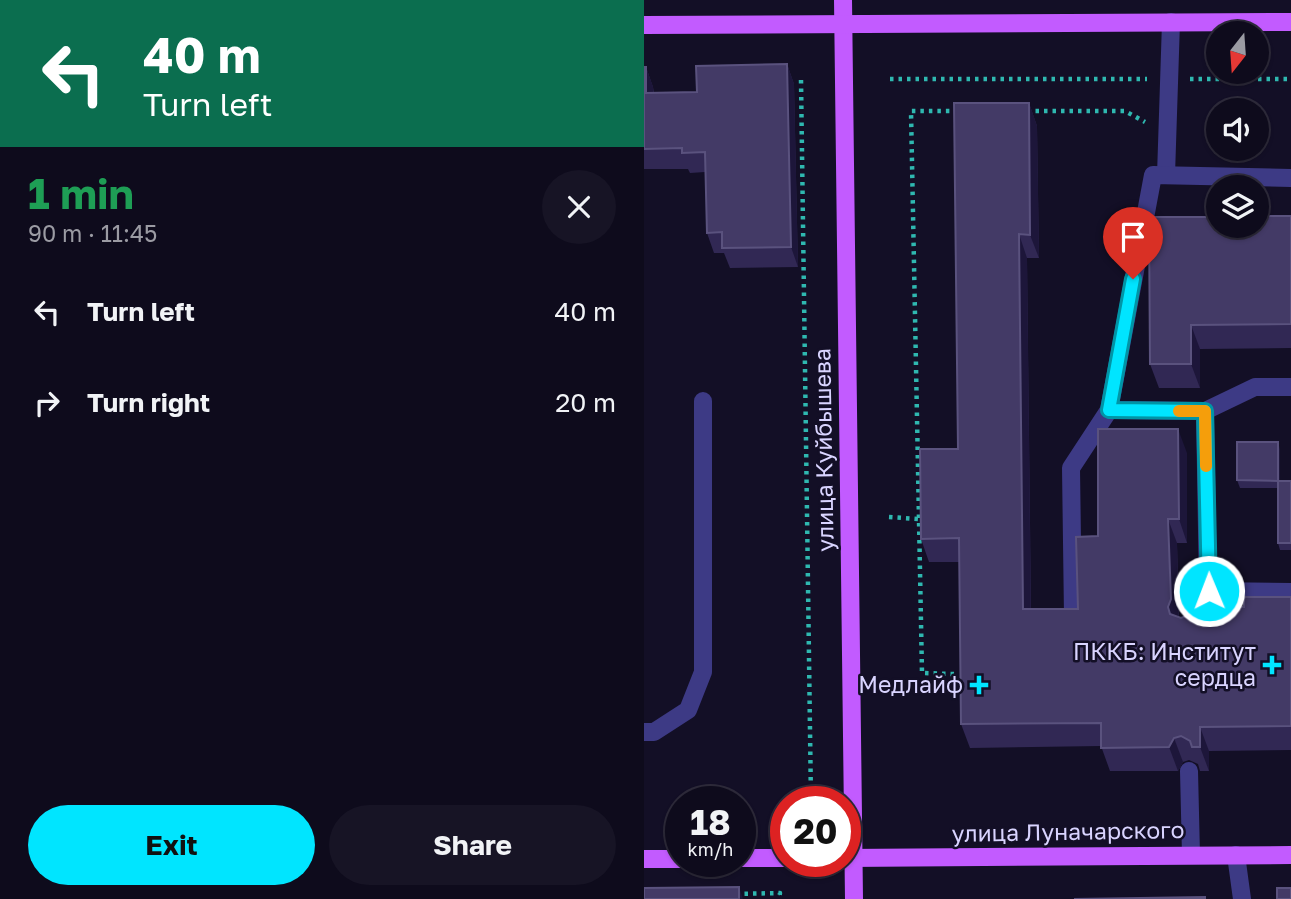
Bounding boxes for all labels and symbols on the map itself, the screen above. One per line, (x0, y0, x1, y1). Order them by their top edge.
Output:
north arrow (1206, 21, 1269, 84)
pin (1103, 207, 1163, 279)
street label: улица Куйбышева (807, 348, 839, 552)
position arrow (1172, 554, 1246, 628)
place label: ПККБ: Институт сердца (1073, 637, 1256, 691)
marker: ПККБ: Институт сердца (1262, 655, 1282, 675)
place label: Медлайф (858, 670, 963, 698)
marker: Медлайф (969, 675, 989, 695)
speed limit sign: 20 (770, 786, 861, 877)
street label: улица Луначарского (951, 815, 1185, 847)

